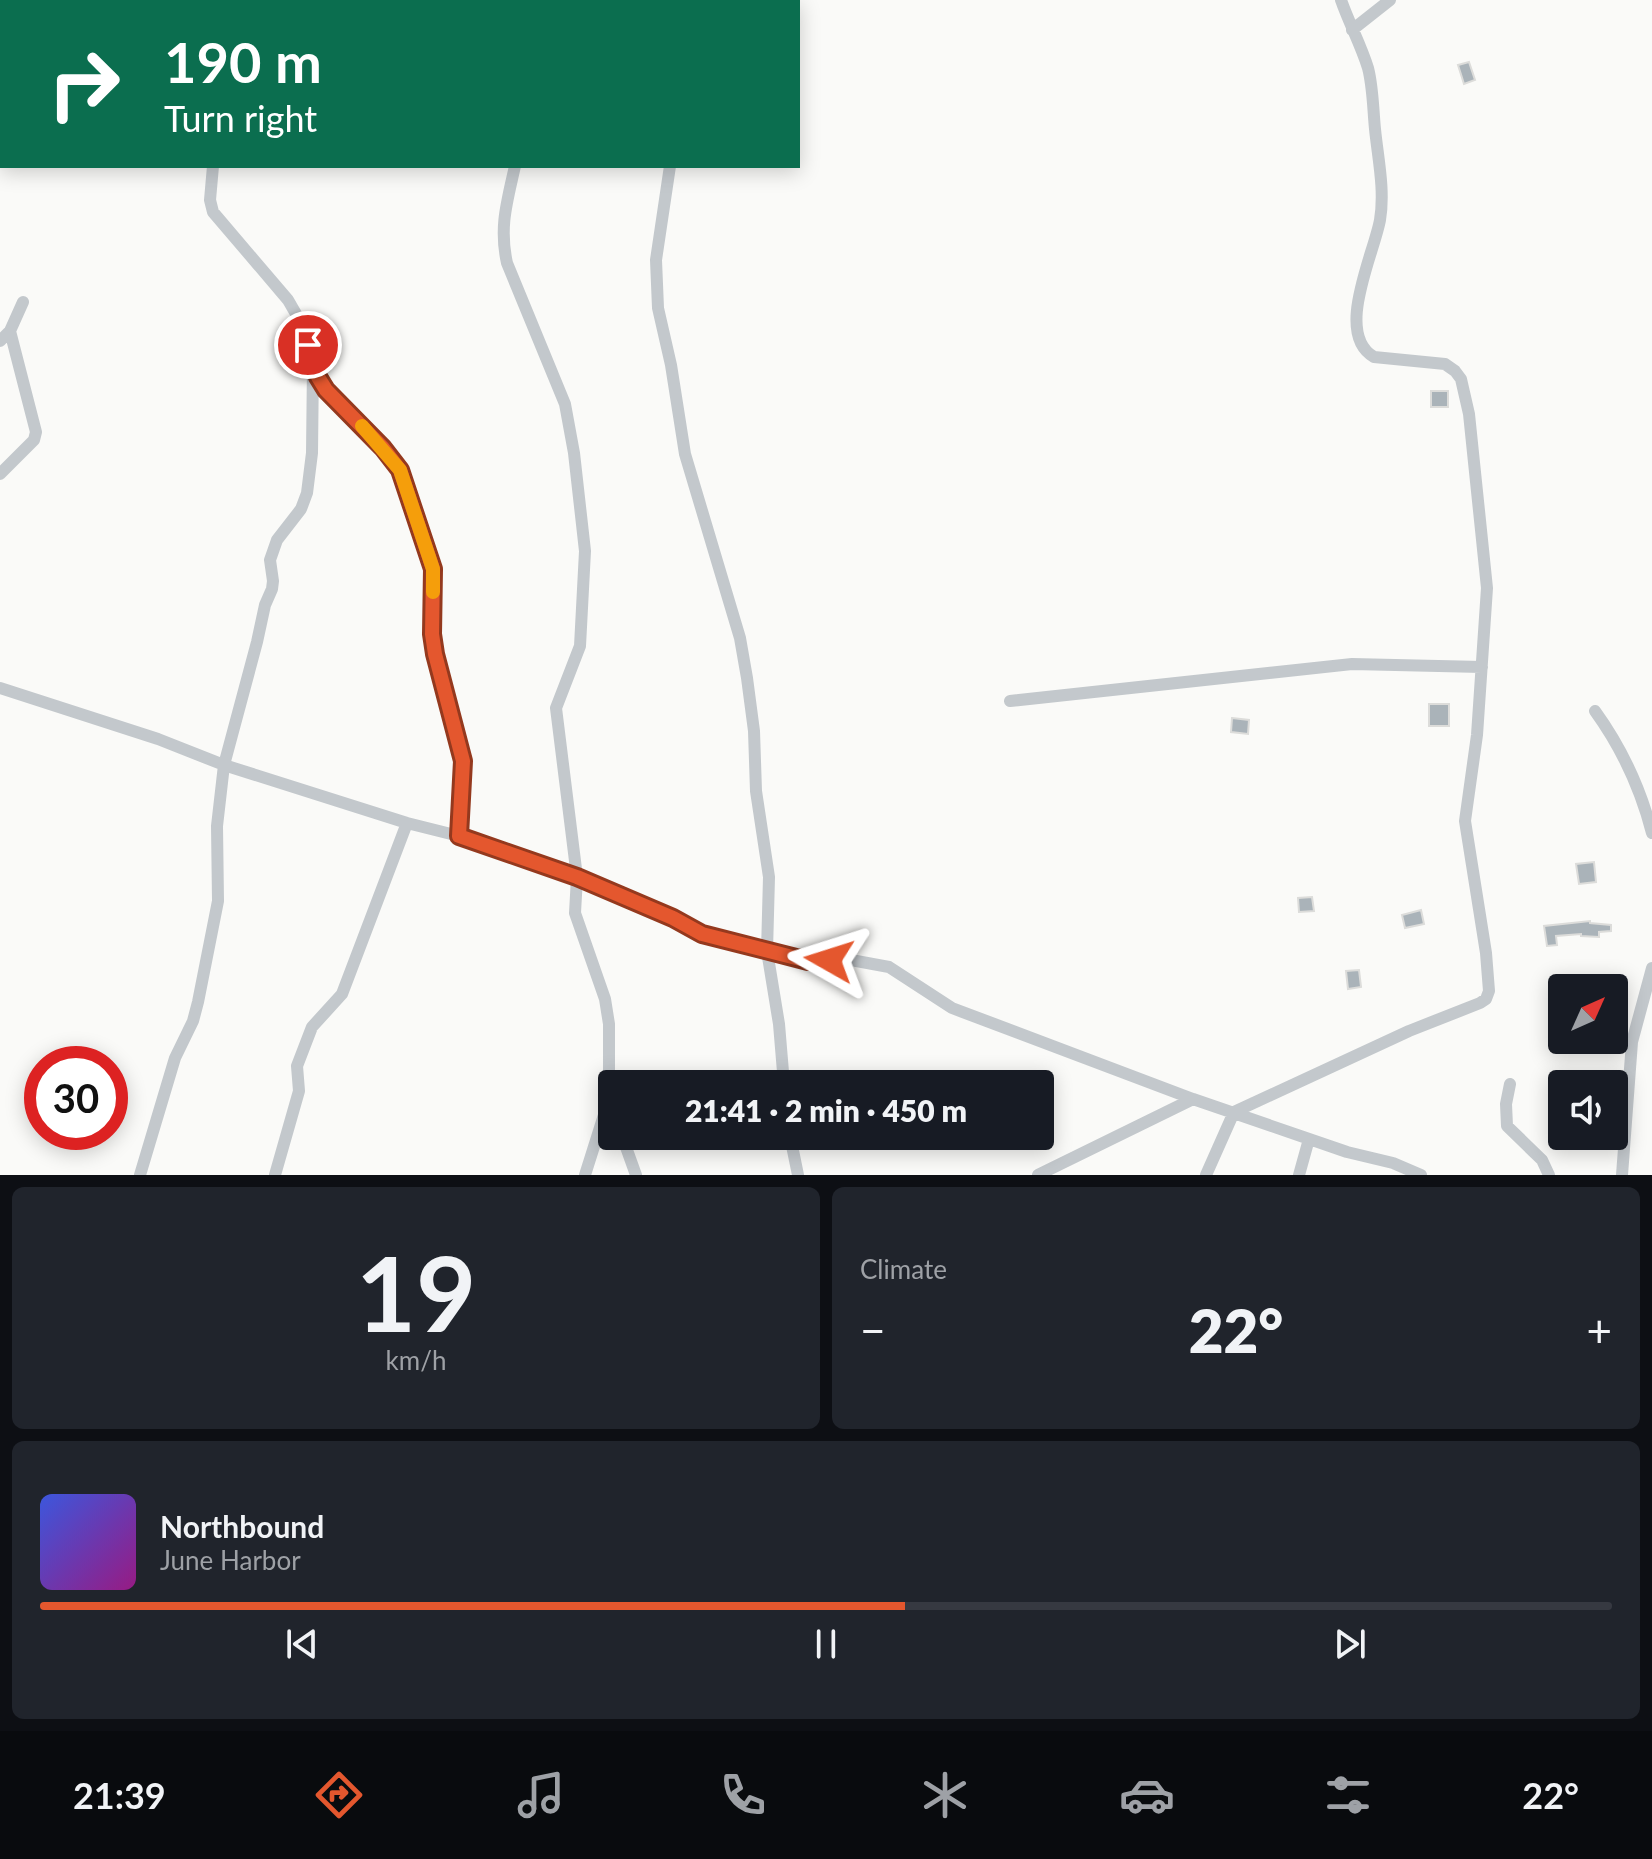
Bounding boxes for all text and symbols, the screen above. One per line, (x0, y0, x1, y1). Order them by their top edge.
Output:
text: 190 m (164, 28, 322, 95)
icon: right (32, 32, 136, 136)
text: Turn right (164, 96, 317, 140)
pin (274, 311, 342, 379)
icon: arrive (286, 323, 330, 367)
position arrow (787, 918, 871, 1002)
north arrow (1548, 974, 1628, 1054)
map controls (1548, 974, 1628, 1150)
speed limit sign: 30 (24, 1046, 128, 1150)
button: sound (1548, 1070, 1628, 1150)
text: 21:41 · 2 min · 450 m (685, 1092, 967, 1128)
text: 19 (356, 1229, 476, 1354)
text: Climate (860, 1253, 947, 1285)
text: 22° (1189, 1294, 1283, 1366)
text: − (860, 1304, 886, 1356)
text: + (1586, 1304, 1612, 1356)
text: km/h (386, 1344, 446, 1376)
text: Northbound (160, 1508, 324, 1544)
text: June Harbor (160, 1544, 301, 1576)
icon: previous (280, 1622, 324, 1666)
icon: pause (804, 1622, 848, 1666)
icon: next (1328, 1622, 1372, 1666)
icon: directions (311, 1767, 367, 1823)
icon: music (513, 1767, 569, 1823)
icon: phone (715, 1767, 771, 1823)
icon: climate (917, 1767, 973, 1823)
icon: car (1119, 1767, 1175, 1823)
icon: filters (1320, 1767, 1376, 1823)
text: 21:39 (73, 1773, 166, 1817)
text: 22° (1522, 1773, 1579, 1817)

